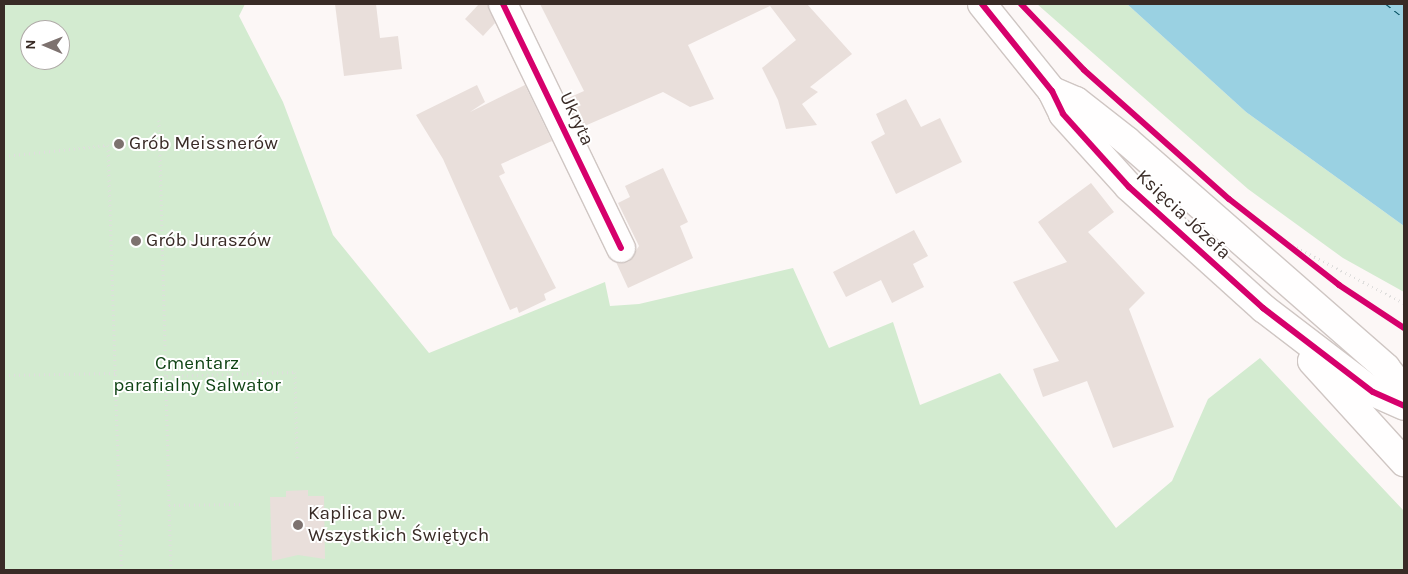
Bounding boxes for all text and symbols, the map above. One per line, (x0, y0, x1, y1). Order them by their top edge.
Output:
north arrow (20, 20, 70, 70)
text: N (22, 40, 39, 50)
street label: Ukryta (554, 89, 598, 149)
place label: Grób Meissnerów (129, 133, 278, 155)
marker: Grób Meissnerów (113, 138, 125, 150)
street label: Księcia Józefa (1131, 165, 1235, 265)
place label: Grób Juraszów (146, 230, 271, 252)
marker: Grób Juraszów (130, 235, 142, 247)
park label: Cmentarz parafialny Salwator (113, 353, 281, 397)
place label: Kaplica pw. Wszystkich Świętych (308, 503, 489, 547)
marker: Kaplica pw. Wszystkich Świętych (292, 519, 304, 531)

